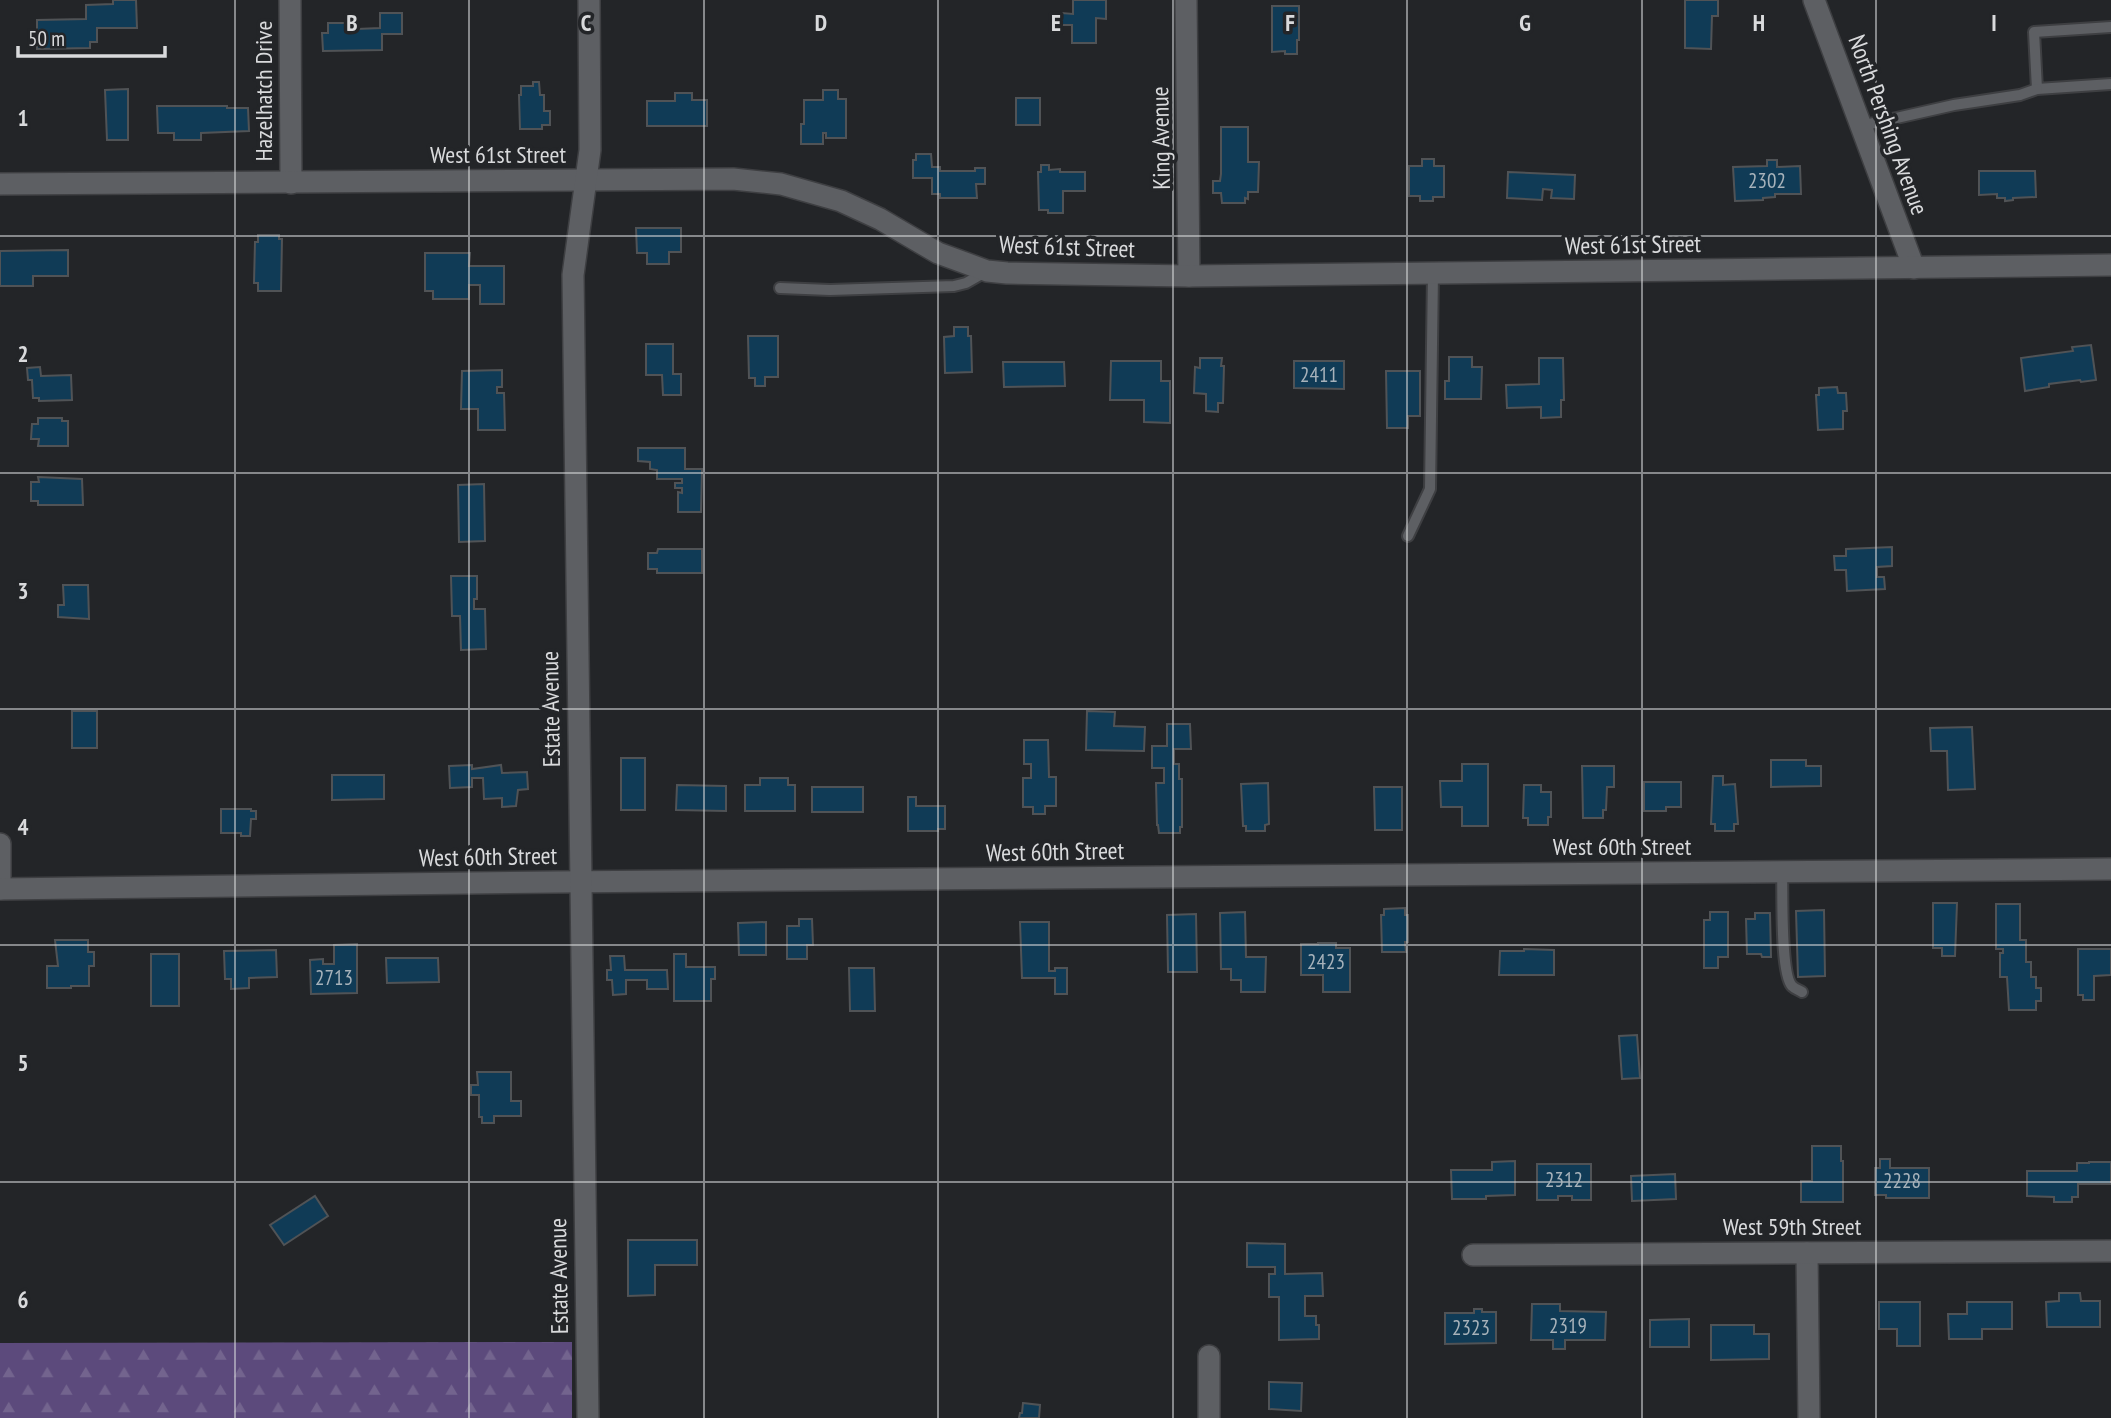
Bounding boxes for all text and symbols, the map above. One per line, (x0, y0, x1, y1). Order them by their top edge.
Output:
text: B (346, 8, 358, 37)
text: C (581, 8, 592, 37)
text: D (815, 8, 827, 37)
text: E (1051, 8, 1061, 37)
text: F (1285, 8, 1295, 37)
text: G (1519, 8, 1531, 37)
text: H (1753, 8, 1765, 37)
text: I (1991, 8, 1997, 37)
scale bar (18, 14, 164, 58)
street label: Hazelhatch Drive (248, 21, 279, 161)
text: 50 m (28, 25, 65, 52)
street label: North Pershing Avenue (1842, 31, 1935, 219)
street label: King Avenue (1144, 86, 1177, 190)
text: 1 (18, 103, 29, 132)
street label: West 61st Street (430, 139, 566, 170)
house number: 2302 (1748, 167, 1786, 194)
street label: West 61st Street (1565, 228, 1702, 261)
street label: West 61st Street (998, 229, 1136, 264)
text: 2 (18, 339, 29, 368)
house number: 2411 (1300, 361, 1338, 388)
text: 3 (18, 576, 29, 605)
street label: Estate Avenue (534, 651, 567, 767)
text: 4 (18, 812, 29, 841)
street label: West 60th Street (1553, 831, 1692, 862)
street label: West 60th Street (985, 835, 1125, 868)
street label: West 60th Street (418, 840, 558, 873)
house number: 2423 (1307, 948, 1345, 975)
house number: 2713 (315, 964, 353, 991)
text: 5 (18, 1048, 29, 1077)
house number: 2312 (1545, 1166, 1583, 1193)
house number: 2228 (1883, 1167, 1921, 1194)
street label: West 59th Street (1723, 1211, 1862, 1242)
street label: Estate Avenue (542, 1218, 575, 1334)
text: 6 (18, 1285, 29, 1314)
house number: 2319 (1549, 1312, 1587, 1339)
house number: 2323 (1452, 1314, 1490, 1341)

